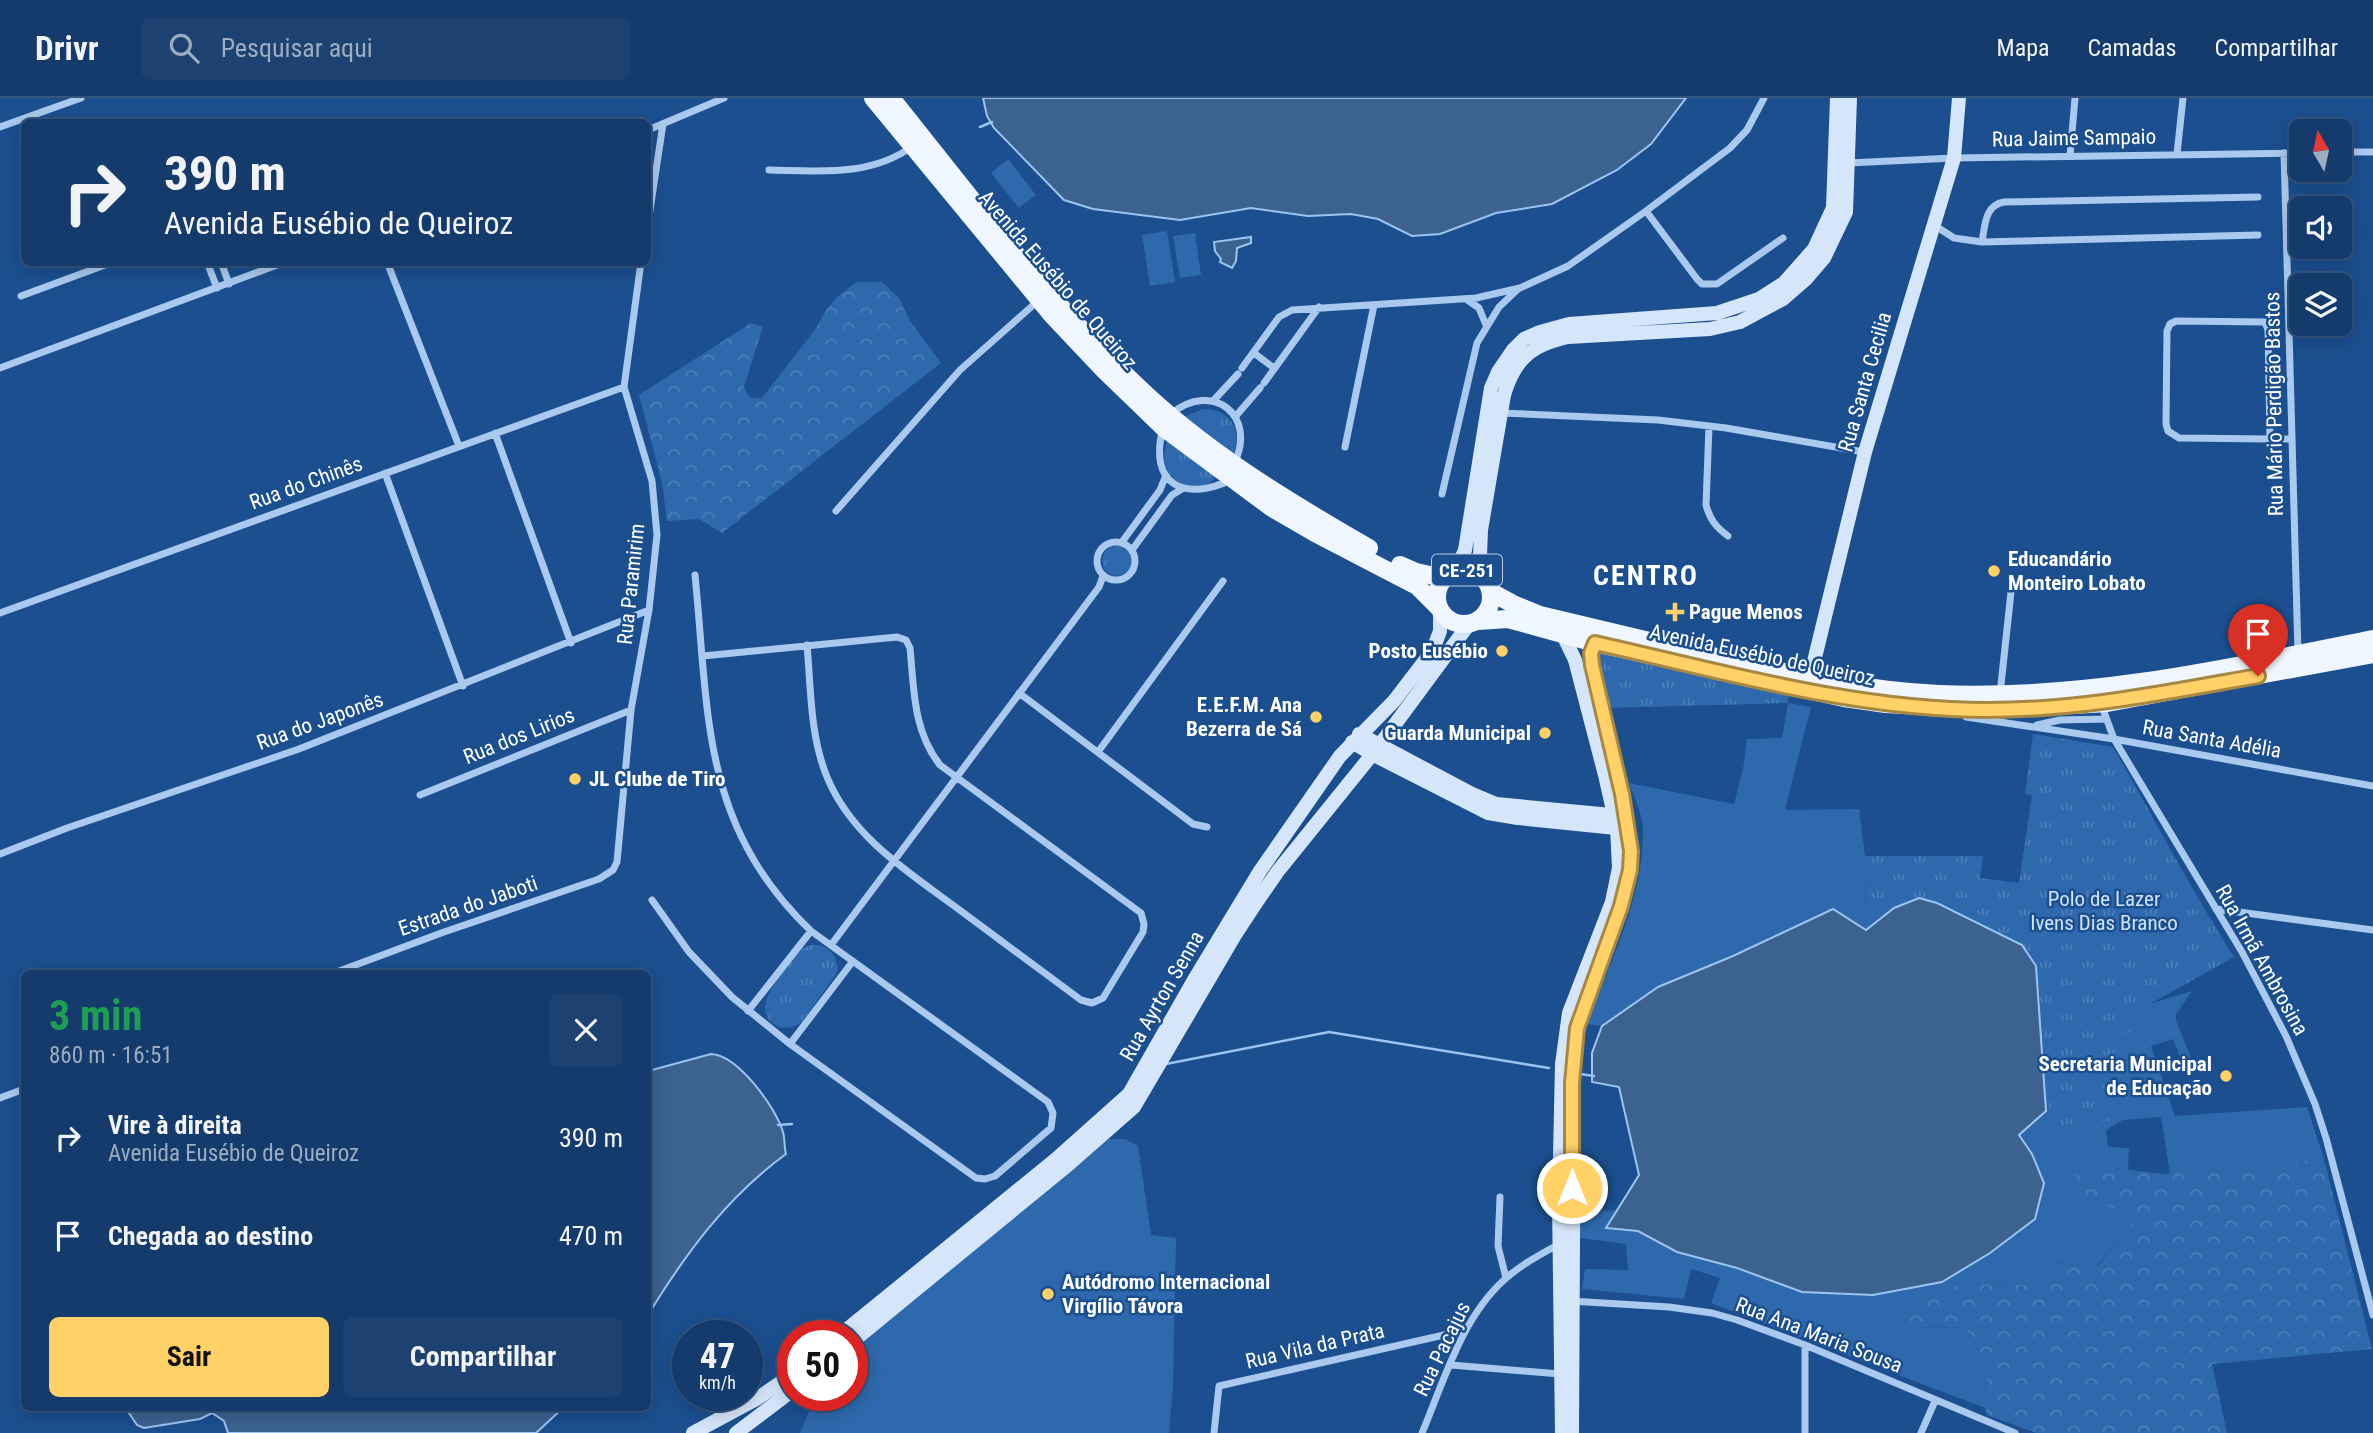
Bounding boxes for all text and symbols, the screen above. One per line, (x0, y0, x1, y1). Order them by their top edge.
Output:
search box (141, 17, 631, 80)
text: Drivr (35, 29, 99, 68)
icon: search (165, 29, 203, 67)
text: Pesquisar aqui (221, 33, 373, 63)
text: Mapa (1997, 34, 2050, 62)
text: Camadas (2088, 34, 2177, 62)
text: Compartilhar (2215, 34, 2338, 62)
north arrow (2289, 119, 2352, 182)
map controls (2289, 119, 2352, 336)
street label: Rua Jaime Sampaio (1992, 125, 2156, 151)
text: 390 m (164, 145, 286, 202)
icon: right (49, 147, 140, 238)
street label: Avenida Eusébio de Queiroz (974, 186, 1142, 374)
button: sound (2289, 196, 2352, 259)
text: Avenida Eusébio de Queiroz (164, 204, 513, 242)
button: layers (2289, 273, 2352, 336)
street label: Rua Mário Perdigão Bastos (2260, 292, 2288, 516)
street label: Rua Santa Cecilia (1834, 309, 1896, 455)
street label: Rua do Chinês (246, 451, 366, 515)
street label: Rua Paramirim (613, 522, 649, 646)
place label: Educandário Monteiro Lobato (2008, 547, 2146, 595)
road number: CE-251 (1432, 555, 1502, 586)
district label: CENTRO (1593, 559, 1699, 592)
marker: Educandário Monteiro Lobato (1986, 563, 2002, 579)
place label: Pague Menos (1689, 600, 1803, 624)
marker: Pague Menos (1667, 604, 1683, 620)
pin (2228, 604, 2288, 676)
icon: arrive (2239, 615, 2277, 653)
street label: Avenida Eusébio de Queiroz (1647, 619, 1877, 691)
place label: Posto Eusébio (1369, 639, 1488, 663)
marker: Posto Eusébio (1494, 643, 1510, 659)
street label: Rua do Japonês (254, 687, 386, 755)
place label: E.E.F.M. Ana Bezerra de Sá (1186, 693, 1302, 741)
street label: Rua dos Lirios (460, 703, 578, 769)
marker: E.E.F.M. Ana Bezerra de Sá (1308, 709, 1324, 725)
street label: Rua Santa Adélia (2141, 715, 2283, 763)
place label: Guarda Municipal (1384, 721, 1531, 745)
marker: Guarda Municipal (1537, 725, 1553, 741)
place label: JL Clube de Tiro (589, 767, 725, 791)
marker: JL Clube de Tiro (567, 771, 583, 787)
street label: Estrada do Jaboti (395, 871, 541, 941)
street label: Rua Irmã Ambrosina (2211, 881, 2313, 1039)
park label: Polo de Lazer Ivens Dias Branco (2030, 887, 2178, 935)
street label: Rua Ayrton Senna (1115, 927, 1209, 1065)
text: 3 min (49, 991, 142, 1040)
button: close (549, 993, 623, 1067)
text: 860 m · 16:51 (49, 1042, 173, 1069)
place label: Secretaria Municipal de Educação (2038, 1052, 2212, 1100)
marker: Secretaria Municipal de Educação (2218, 1068, 2234, 1084)
text: Vire à direita (108, 1110, 242, 1140)
icon: right (49, 1119, 87, 1157)
text: 390 m (559, 1123, 623, 1153)
text: Avenida Eusébio de Queiroz (108, 1140, 359, 1167)
position arrow (1535, 1151, 1609, 1225)
icon: arrive (49, 1217, 87, 1255)
text: Chegada ao destino (108, 1221, 313, 1251)
text: 470 m (559, 1221, 623, 1251)
place label: Autódromo Internacional Virgílio Távora (1062, 1270, 1270, 1318)
marker: Autódromo Internacional Virgílio Távora (1040, 1286, 1056, 1302)
street label: Rua Ana Maria Sousa (1732, 1292, 1906, 1378)
street label: Rua Pacajus (1409, 1298, 1475, 1400)
button: Sair (49, 1317, 329, 1397)
button: Compartilhar (343, 1317, 623, 1397)
street label: Rua Vila da Prata (1243, 1318, 1387, 1374)
speed limit sign: 50 (777, 1320, 868, 1411)
text: 47 (700, 1336, 735, 1377)
text: km/h (699, 1372, 736, 1393)

